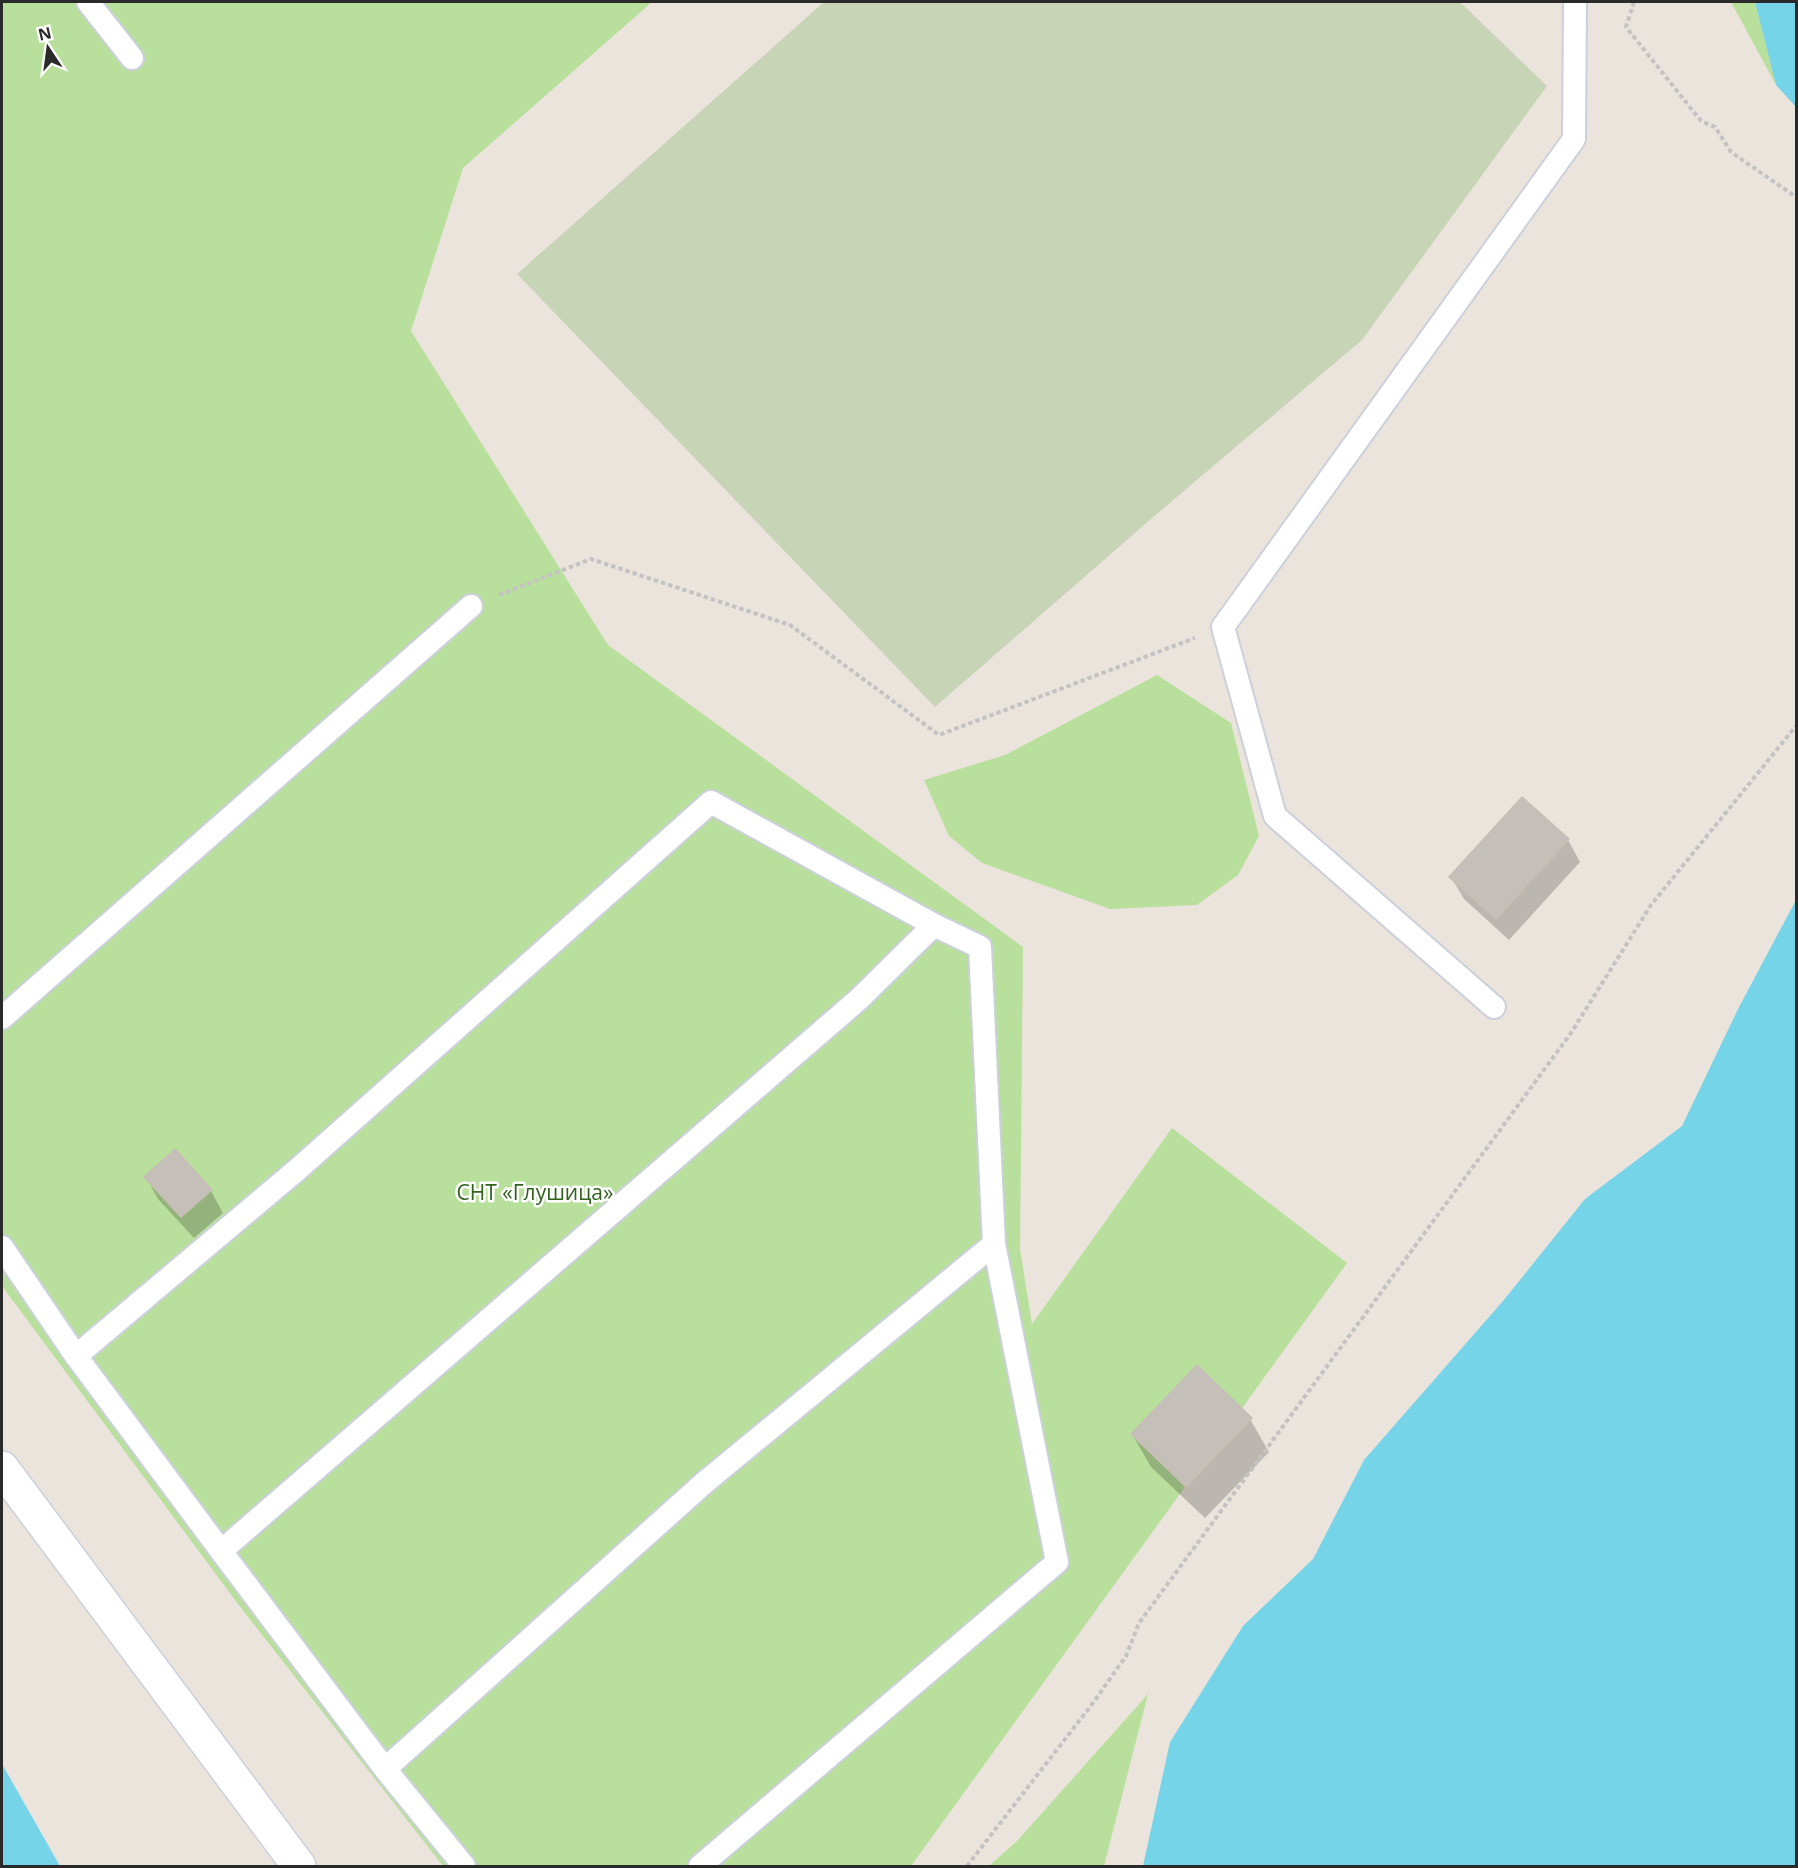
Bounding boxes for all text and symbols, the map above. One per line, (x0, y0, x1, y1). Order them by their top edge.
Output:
north arrow (18, 18, 78, 78)
text: N (36, 21, 53, 46)
park label: СНТ «Глушица» (457, 1178, 613, 1206)

